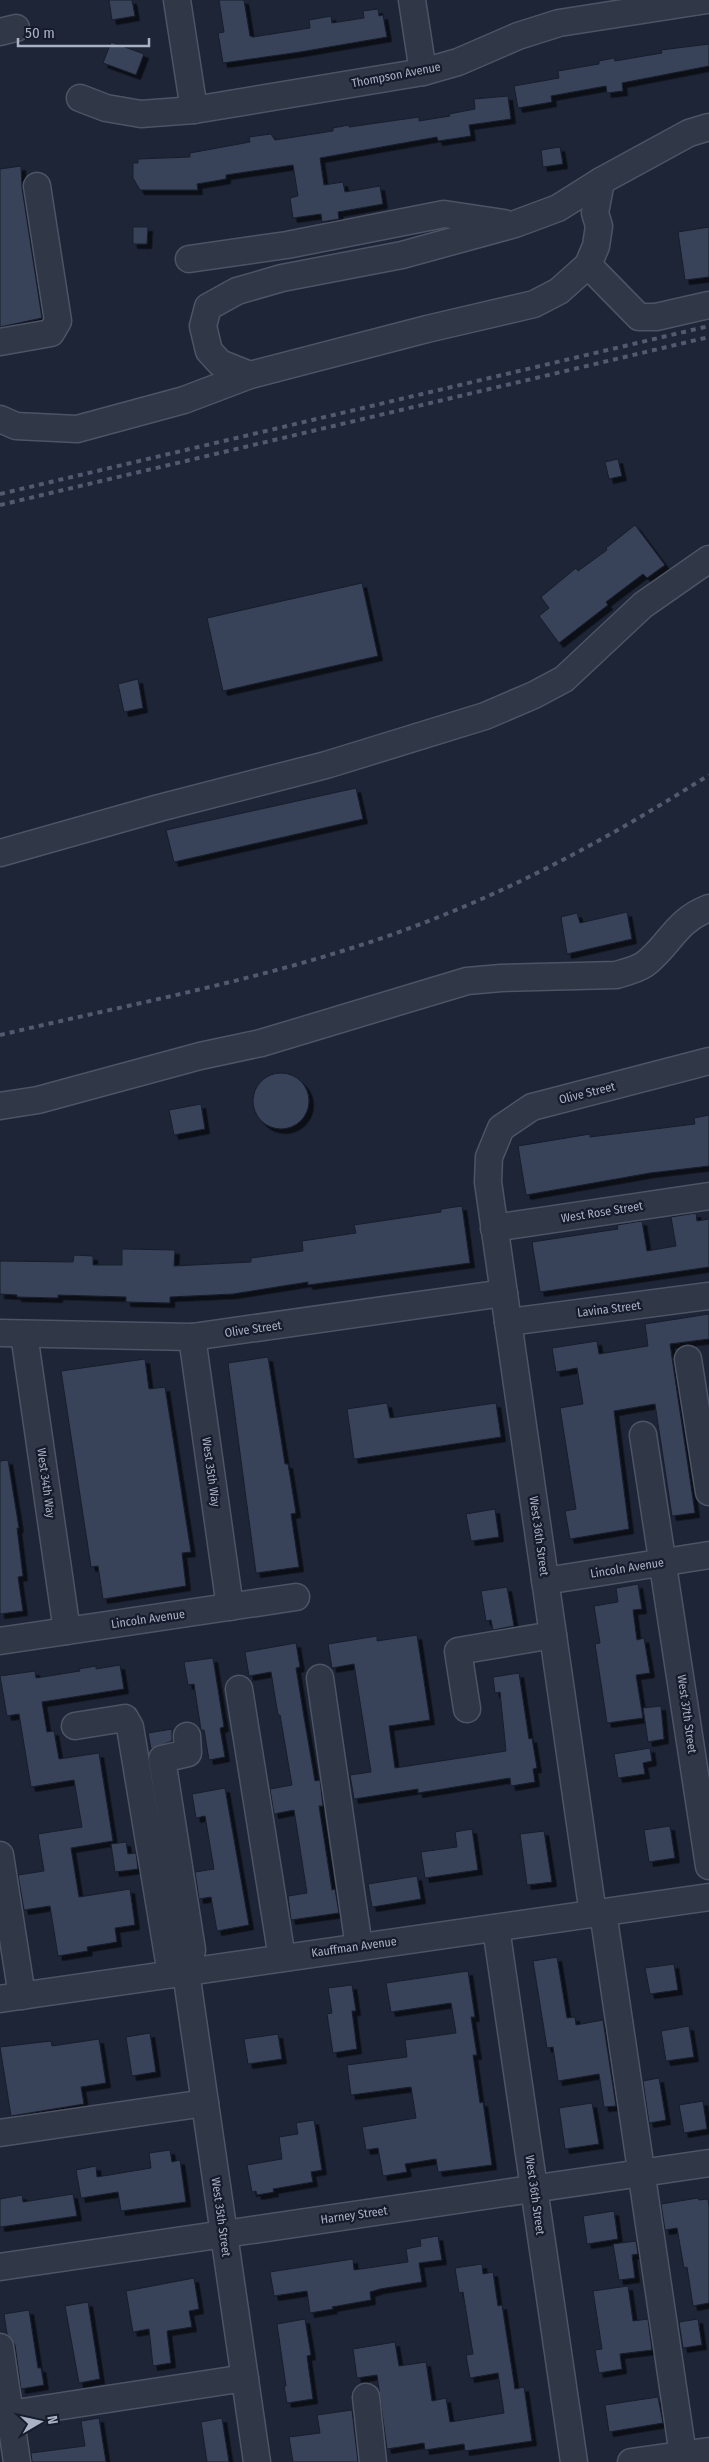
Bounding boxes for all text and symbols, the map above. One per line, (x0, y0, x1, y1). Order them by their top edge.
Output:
scale bar (18, 15, 149, 47)
text: 50 m (25, 24, 55, 42)
street label: Thompson Avenue (350, 59, 442, 91)
street label: Olive Street (558, 1079, 617, 1107)
street label: West Rose Street (560, 1199, 644, 1225)
street label: Lavina Street (576, 1298, 642, 1320)
street label: Olive Street (224, 1318, 282, 1340)
street label: West 35th Way (199, 1436, 223, 1508)
street label: West 34th Way (34, 1447, 58, 1520)
street label: West 36th Street (526, 1495, 552, 1577)
street label: Lincoln Avenue (589, 1555, 665, 1581)
street label: Lincoln Avenue (110, 1607, 186, 1631)
street label: West 37th Street (675, 1674, 699, 1754)
street label: Kauffman Avenue (310, 1934, 398, 1960)
street label: West 36th Street (522, 2154, 548, 2236)
street label: West 35th Street (208, 2176, 234, 2258)
street label: Harney Street (320, 2203, 388, 2227)
north arrow (15, 2397, 65, 2447)
text: N (43, 2415, 61, 2426)

